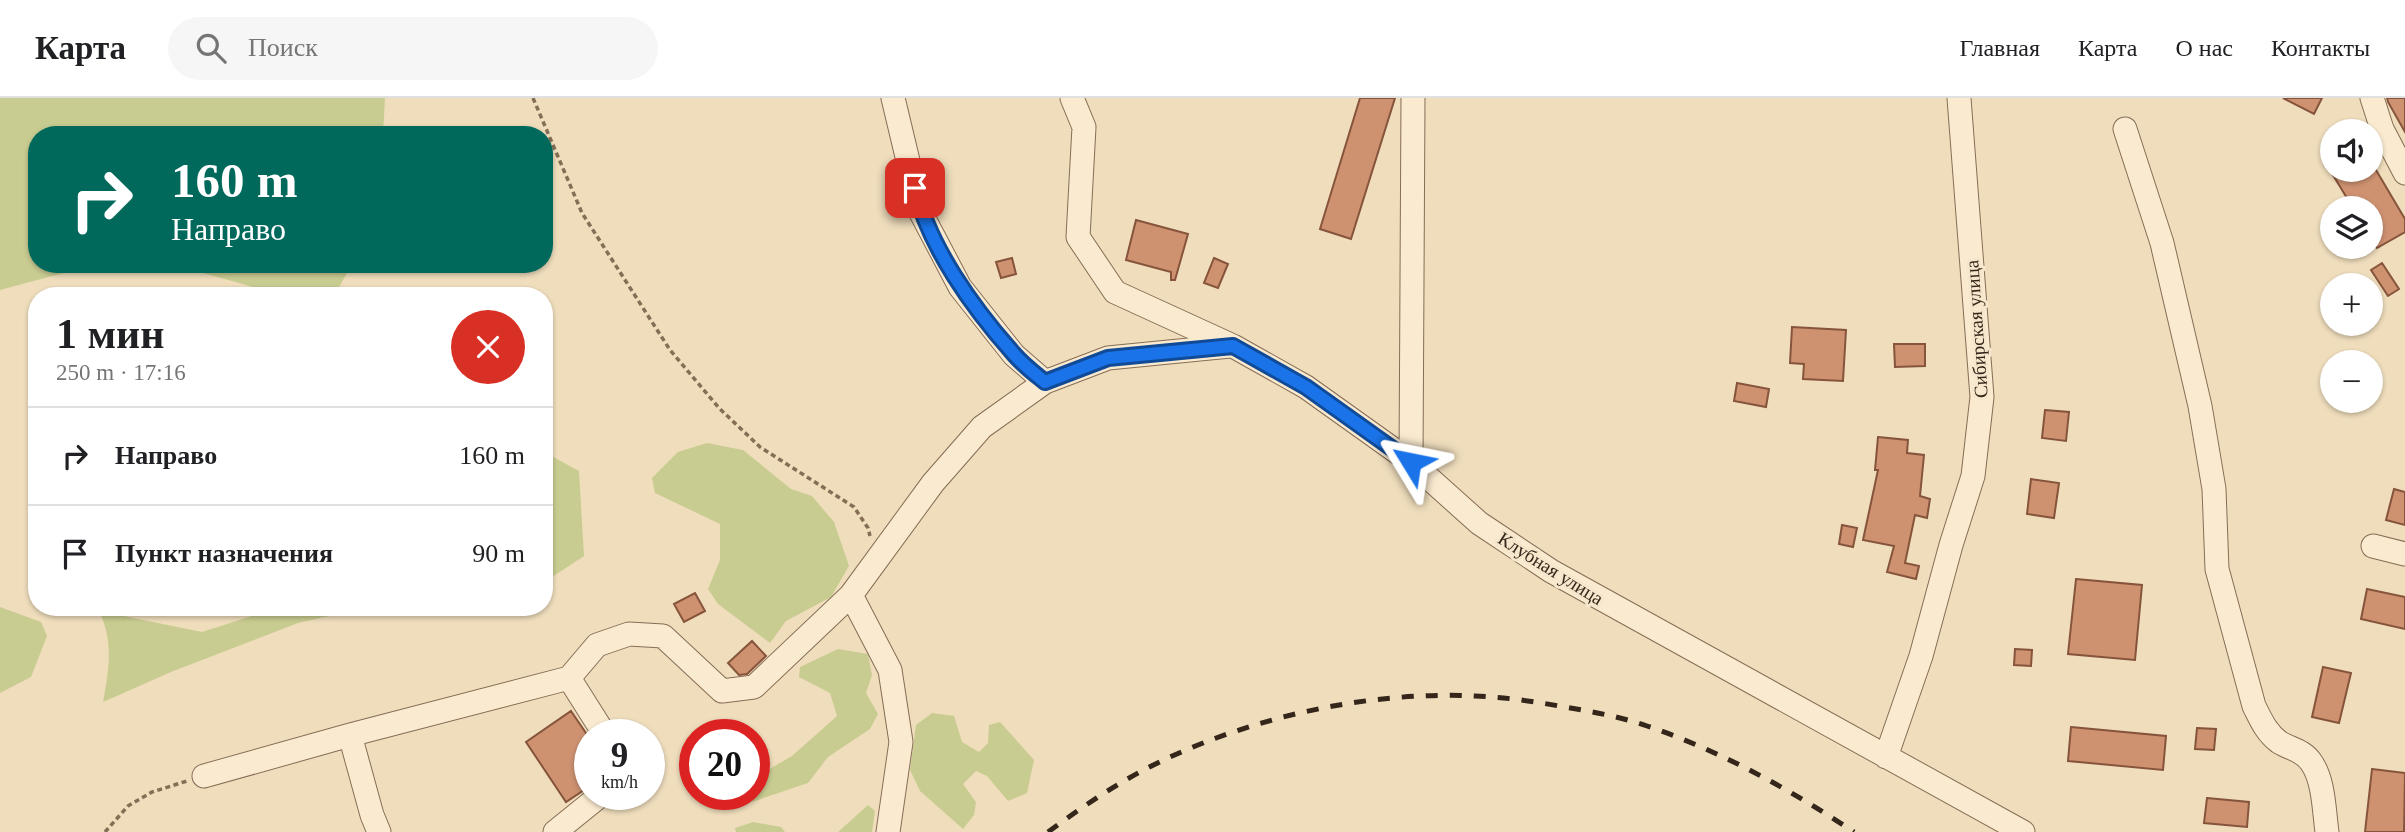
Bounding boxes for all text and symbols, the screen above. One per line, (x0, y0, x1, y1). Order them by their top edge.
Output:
search box (168, 17, 658, 80)
icon: search (192, 29, 230, 67)
text: Карта (35, 30, 126, 66)
text: Поиск (248, 33, 318, 62)
text: Главная (1959, 35, 2040, 61)
text: Карта (2078, 35, 2137, 61)
text: О нас (2175, 35, 2233, 61)
text: Контакты (2271, 35, 2370, 61)
map controls (2320, 119, 2383, 413)
button: sound (2320, 119, 2383, 182)
text: 160 m (171, 153, 298, 208)
icon: right (56, 154, 147, 245)
pin (885, 158, 945, 218)
icon: arrive (896, 169, 934, 207)
button: layers (2320, 196, 2383, 259)
text: Направо (171, 211, 286, 247)
street label: Сибирская улица (1961, 259, 1992, 399)
button: + (2320, 273, 2383, 336)
button: close (451, 310, 525, 384)
text: 1 мин (56, 311, 165, 357)
button: − (2320, 350, 2383, 413)
text: 250 m · 17:16 (56, 360, 186, 385)
position arrow (1374, 425, 1448, 499)
icon: right (56, 437, 94, 475)
text: Направо (115, 441, 217, 470)
text: 160 m (459, 441, 525, 470)
street label: Клубная улица (1494, 528, 1608, 609)
icon: arrive (56, 535, 94, 573)
text: Пункт назначения (115, 539, 333, 568)
text: 90 m (472, 539, 525, 568)
speed limit sign: 20 (679, 719, 770, 810)
text: 9 (611, 736, 628, 775)
text: km/h (601, 772, 638, 792)

